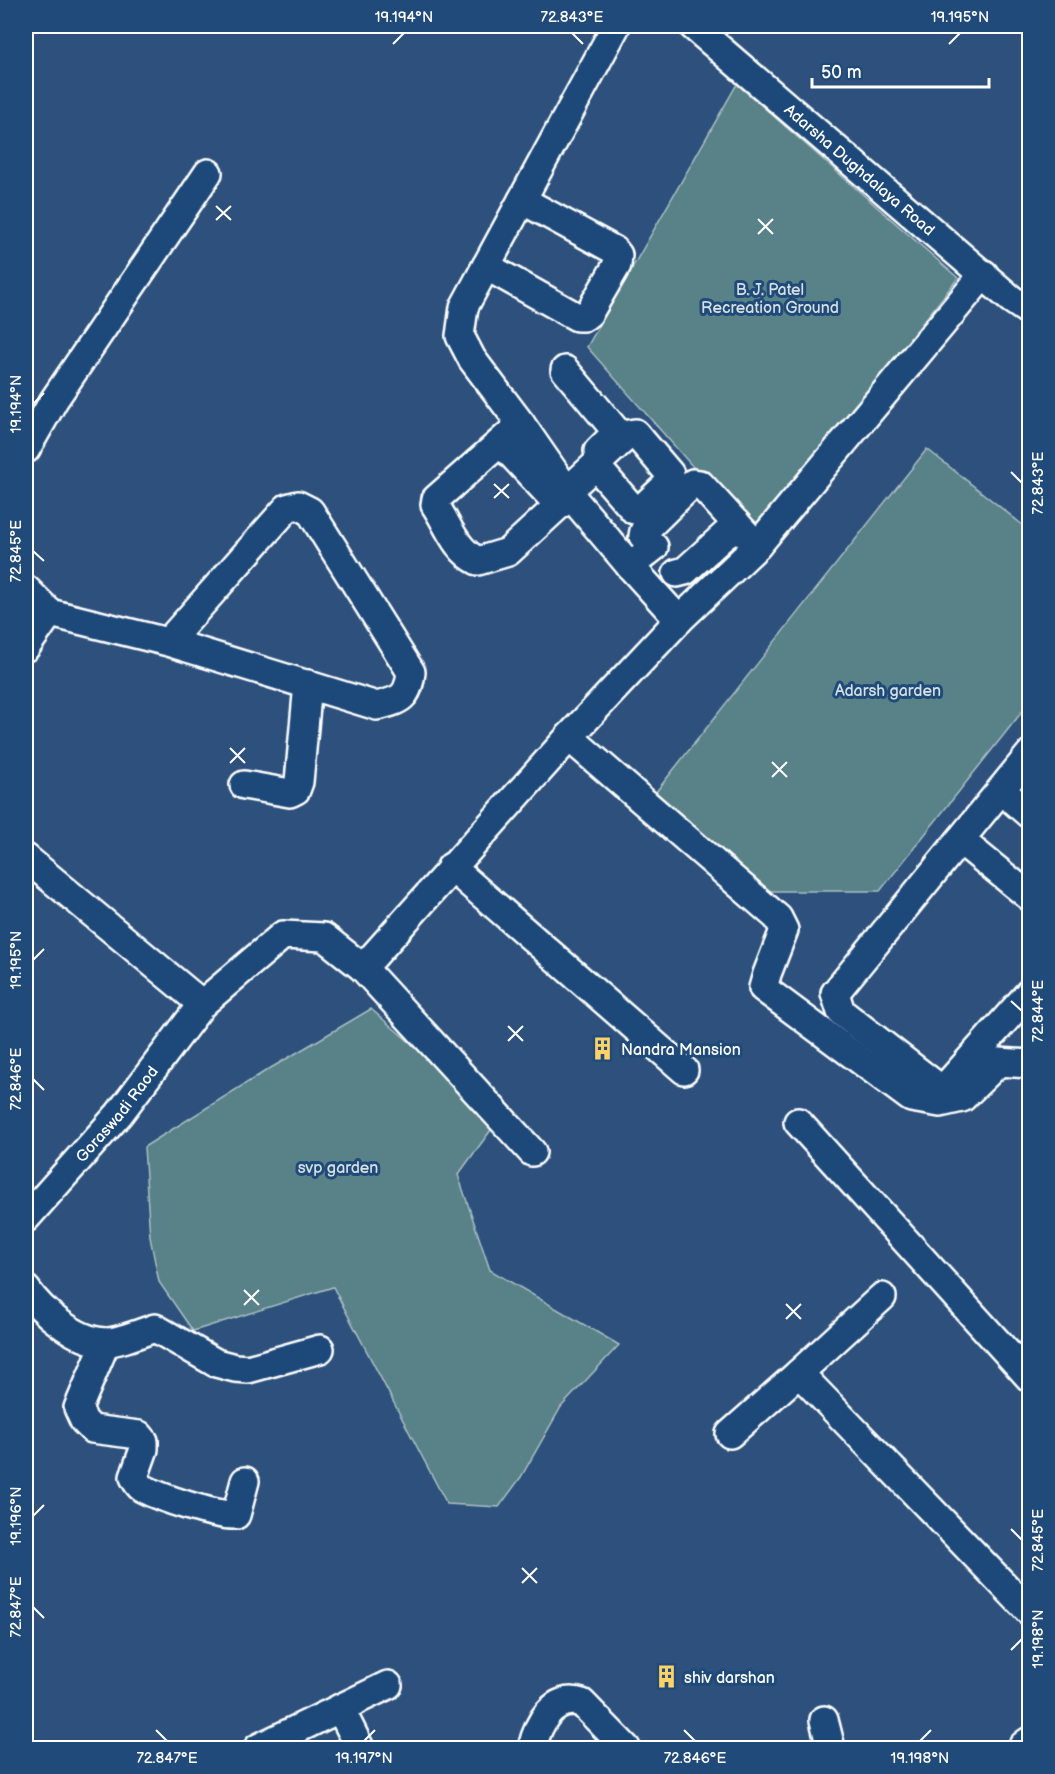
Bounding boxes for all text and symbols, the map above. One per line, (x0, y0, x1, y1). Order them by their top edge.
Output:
text: 19.194°N (375, 8, 433, 27)
text: 72.843°E (541, 8, 603, 27)
text: 19.195°N (931, 8, 989, 27)
scale bar (812, 51, 989, 89)
text: 50 m (821, 62, 862, 83)
street label: Adarsha Dughdalaya Road (780, 101, 938, 240)
park label: B. J. Patel Recreation Ground (701, 281, 839, 318)
text: 19.194°N (7, 375, 26, 433)
text: 72.843°E (1029, 452, 1048, 514)
text: 72.845°E (7, 520, 26, 582)
park label: Adarsh garden (835, 682, 941, 701)
text: 19.195°N (7, 931, 26, 989)
text: 72.844°E (1029, 980, 1048, 1042)
building icon: Nandra Mansion (590, 1036, 616, 1062)
place label: Nandra Mansion (621, 1041, 741, 1060)
text: 72.846°E (7, 1048, 26, 1110)
street label: Goraswadi Raod (72, 1063, 163, 1167)
park label: svp garden (298, 1159, 378, 1178)
text: 19.196°N (7, 1487, 26, 1545)
text: 72.845°E (1029, 1509, 1048, 1571)
text: 72.847°E (7, 1576, 26, 1638)
text: 19.198°N (1029, 1610, 1048, 1668)
building icon: shiv darshan (653, 1664, 679, 1690)
place label: shiv darshan (684, 1669, 775, 1688)
text: 72.847°E (136, 1749, 198, 1768)
text: 19.197°N (335, 1749, 393, 1768)
text: 72.846°E (664, 1749, 726, 1768)
text: 19.198°N (891, 1749, 949, 1768)

